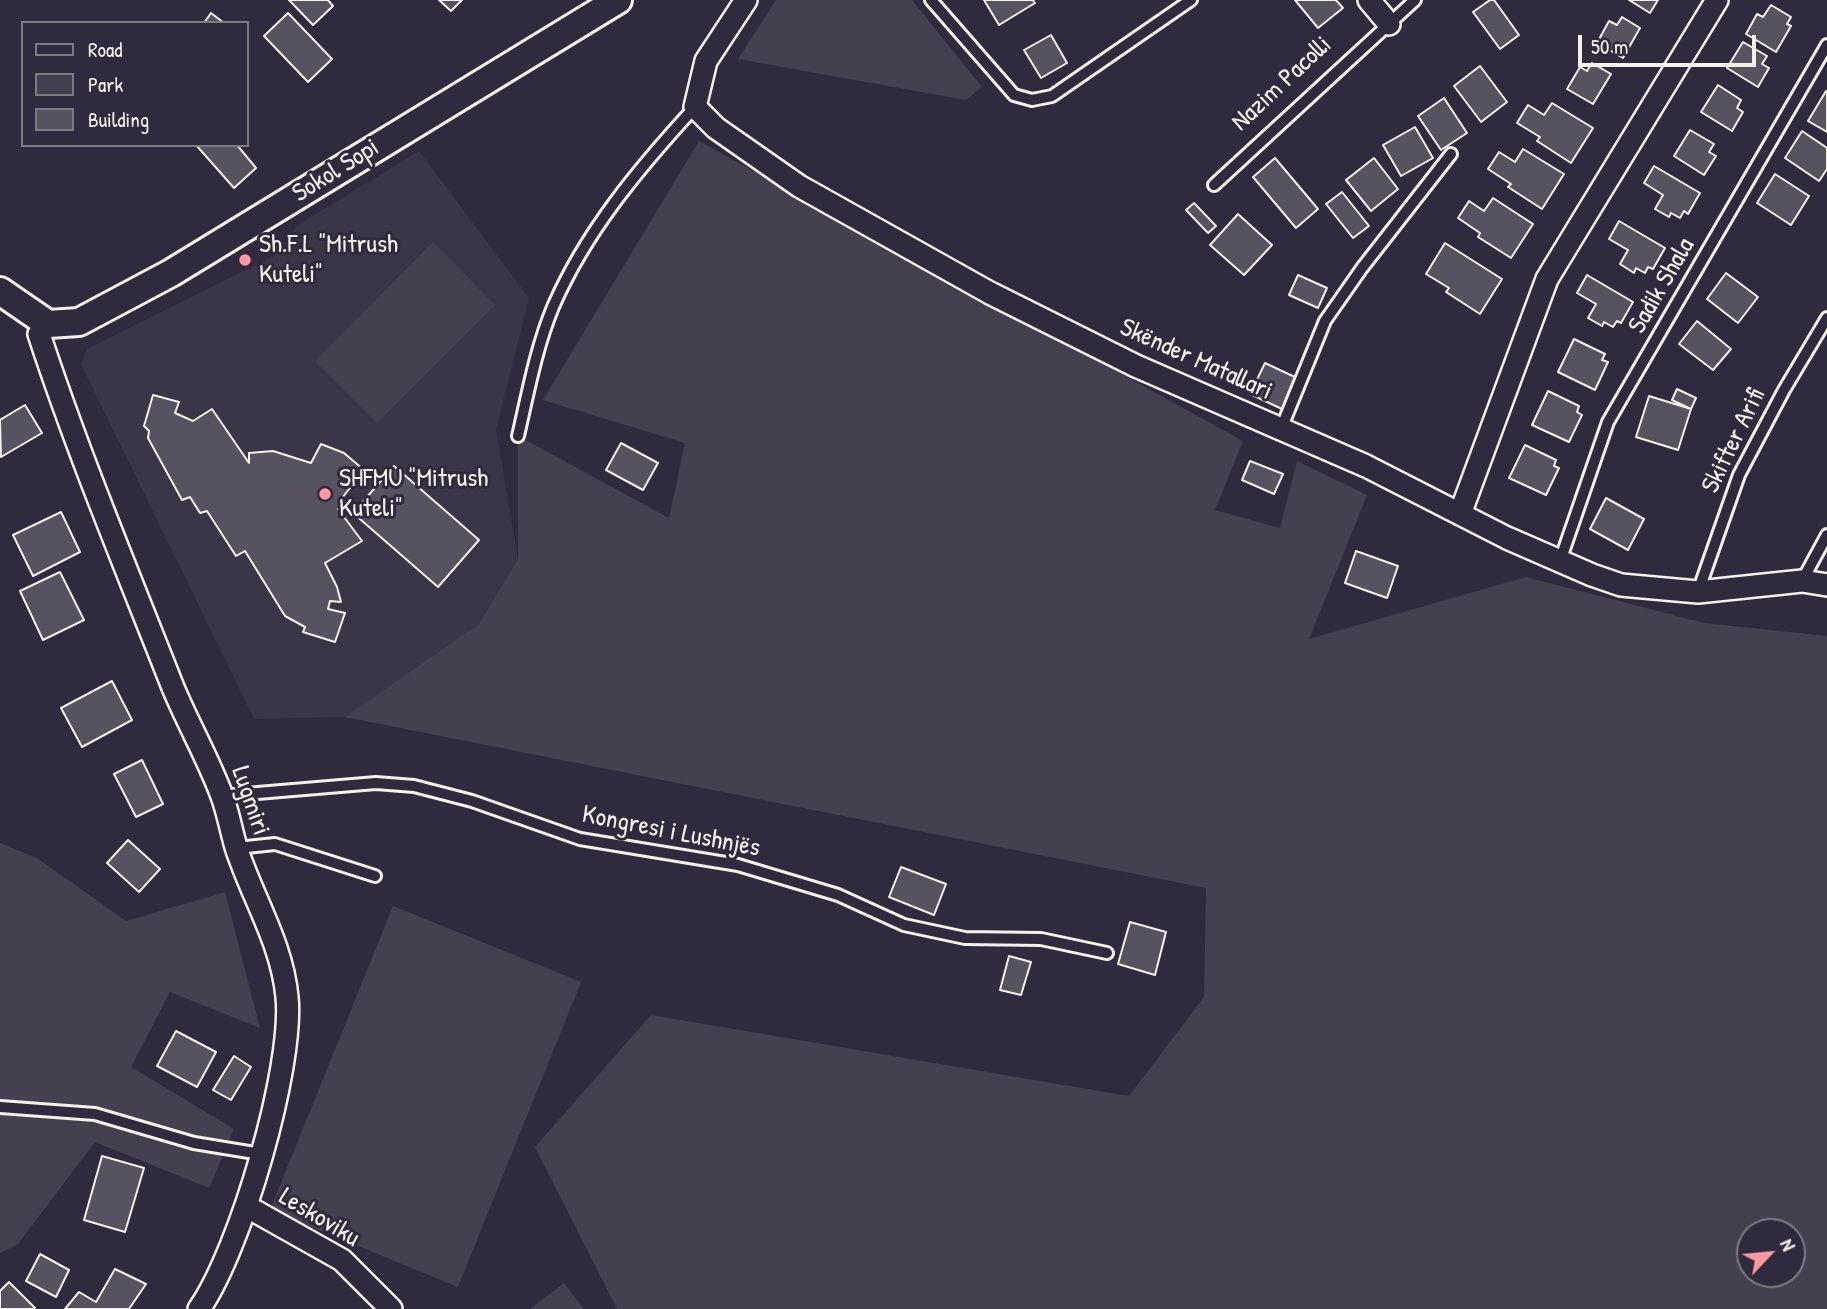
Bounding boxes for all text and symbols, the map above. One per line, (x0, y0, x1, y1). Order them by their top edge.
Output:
legend (21, 21, 248, 147)
scale bar (1582, 21, 1760, 65)
street label: Nazim Pacolli (1226, 30, 1338, 138)
text: 50 m (1591, 32, 1628, 61)
text: Road (88, 35, 122, 64)
text: Park (88, 70, 123, 99)
text: Building (88, 105, 149, 134)
street label: Sokol Sopi (287, 132, 385, 210)
place label: Sh.F.L "Mitrush Kuteli" (259, 229, 398, 290)
street label: Sadik Shala (1622, 233, 1702, 339)
marker: Sh.F.L "Mitrush Kuteli" (237, 252, 253, 268)
street label: Skënder Matallari (1115, 313, 1277, 407)
street label: Skifter Arifi (1695, 384, 1773, 498)
place label: SHFMU "Mitrush Kuteli" (339, 463, 488, 524)
marker: SHFMU "Mitrush Kuteli" (317, 486, 333, 502)
street label: Lugmiri (224, 762, 276, 840)
street label: Kongresi i Lushnjës (579, 799, 763, 865)
street label: Leskoviku (273, 1182, 365, 1254)
north arrow (1736, 1218, 1806, 1288)
text: N (1774, 1234, 1802, 1255)

